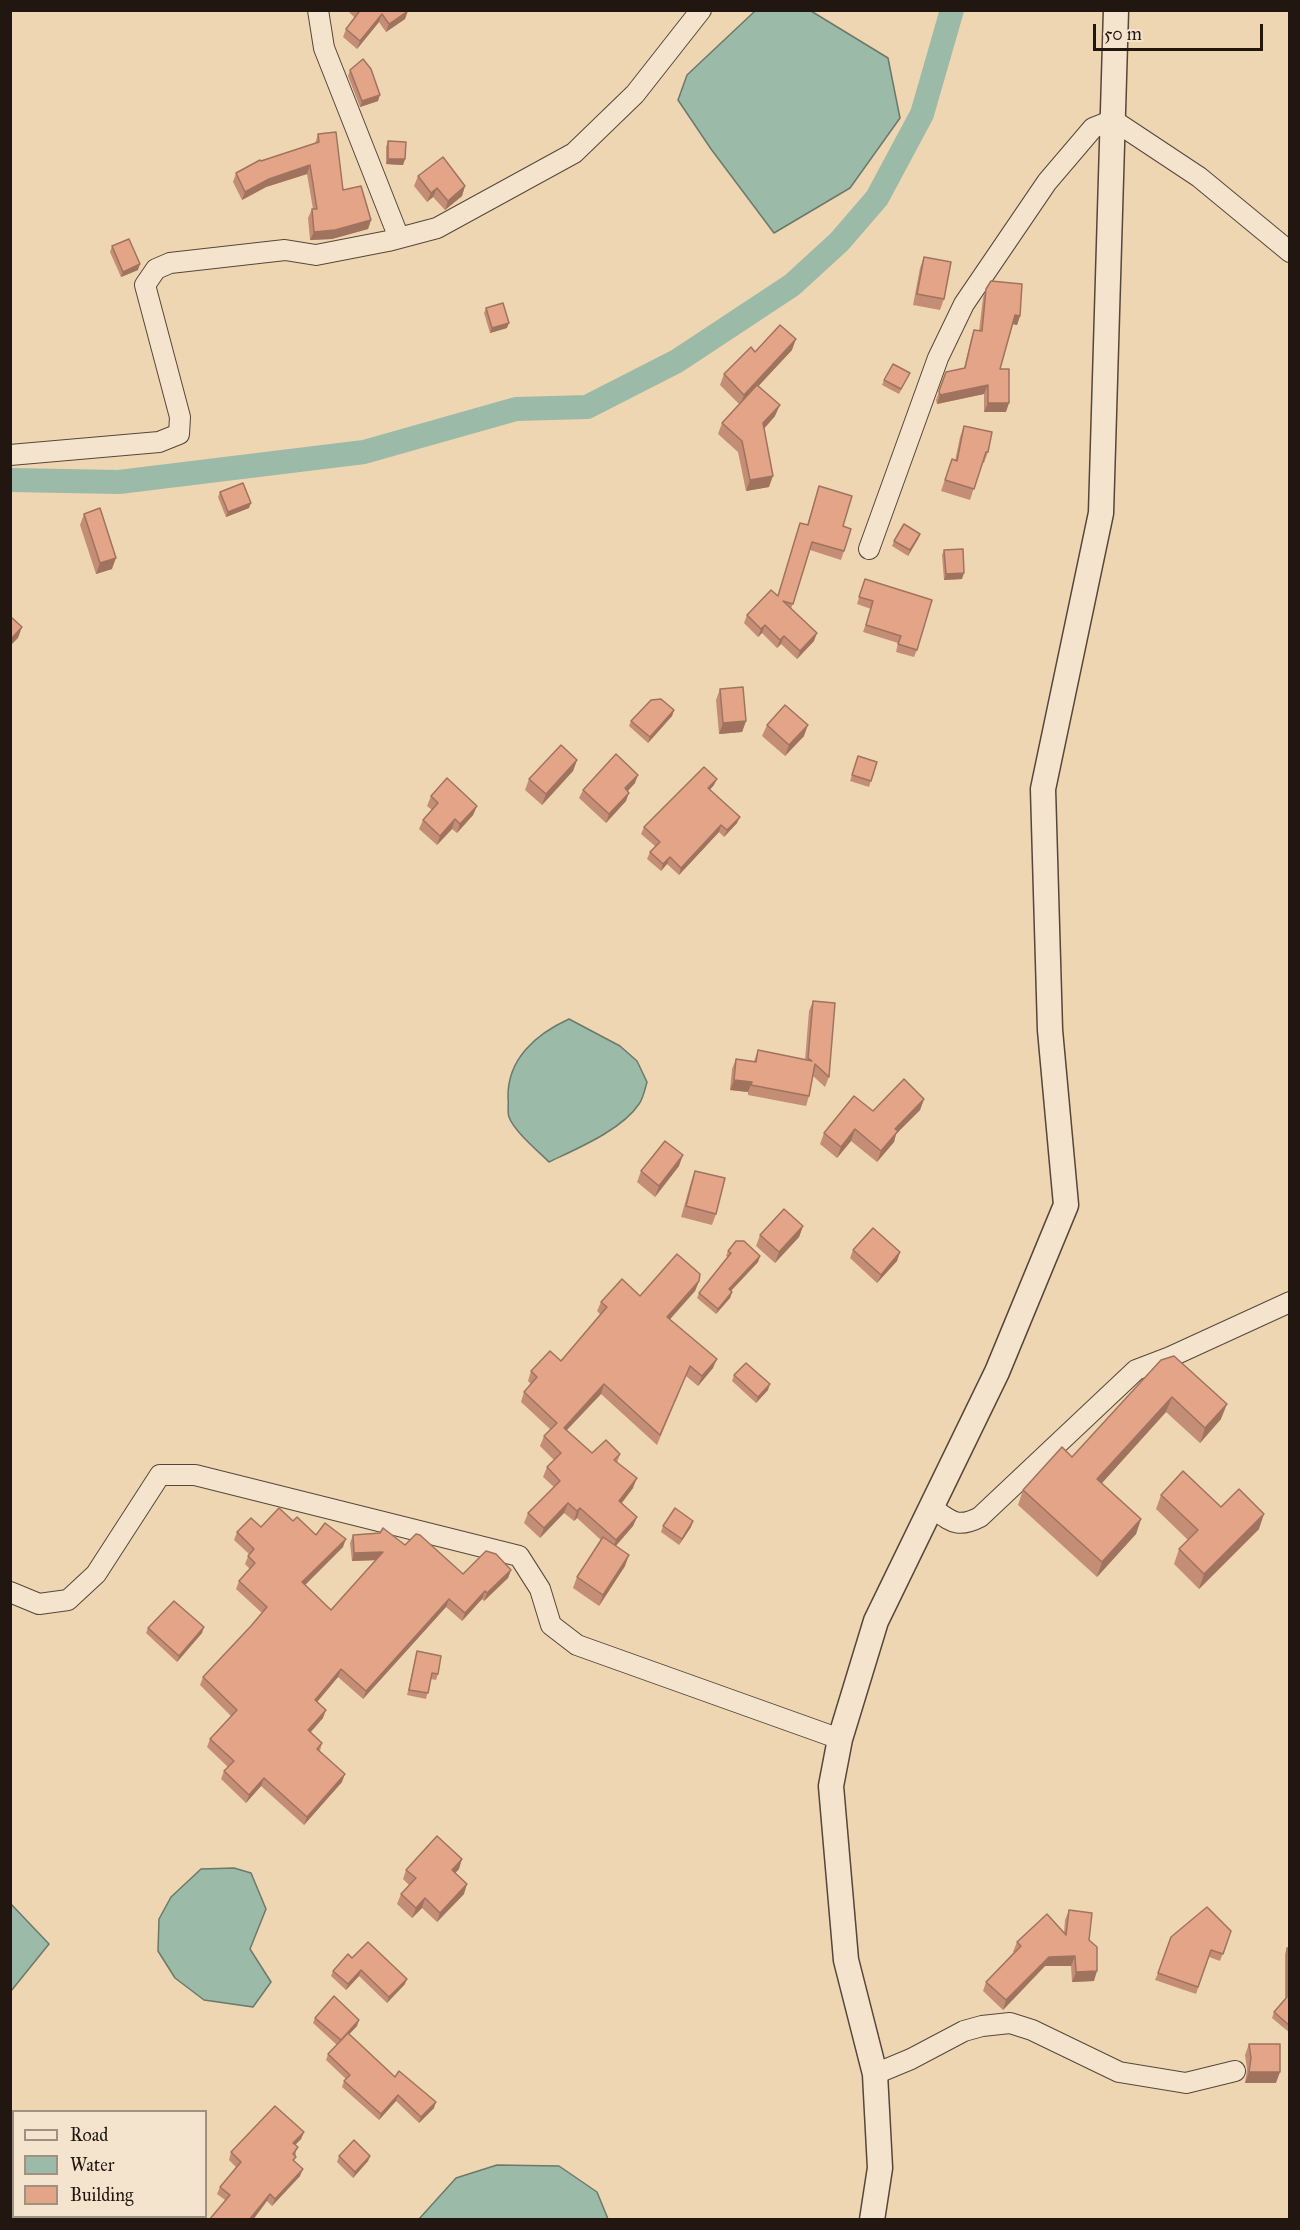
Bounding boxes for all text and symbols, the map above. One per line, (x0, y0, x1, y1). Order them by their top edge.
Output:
scale bar (1096, 12, 1266, 50)
text: 50 m (1104, 23, 1142, 45)
legend (12, 2110, 207, 2218)
text: Road (70, 2124, 108, 2146)
text: Water (70, 2154, 114, 2176)
text: Building (70, 2184, 133, 2206)

